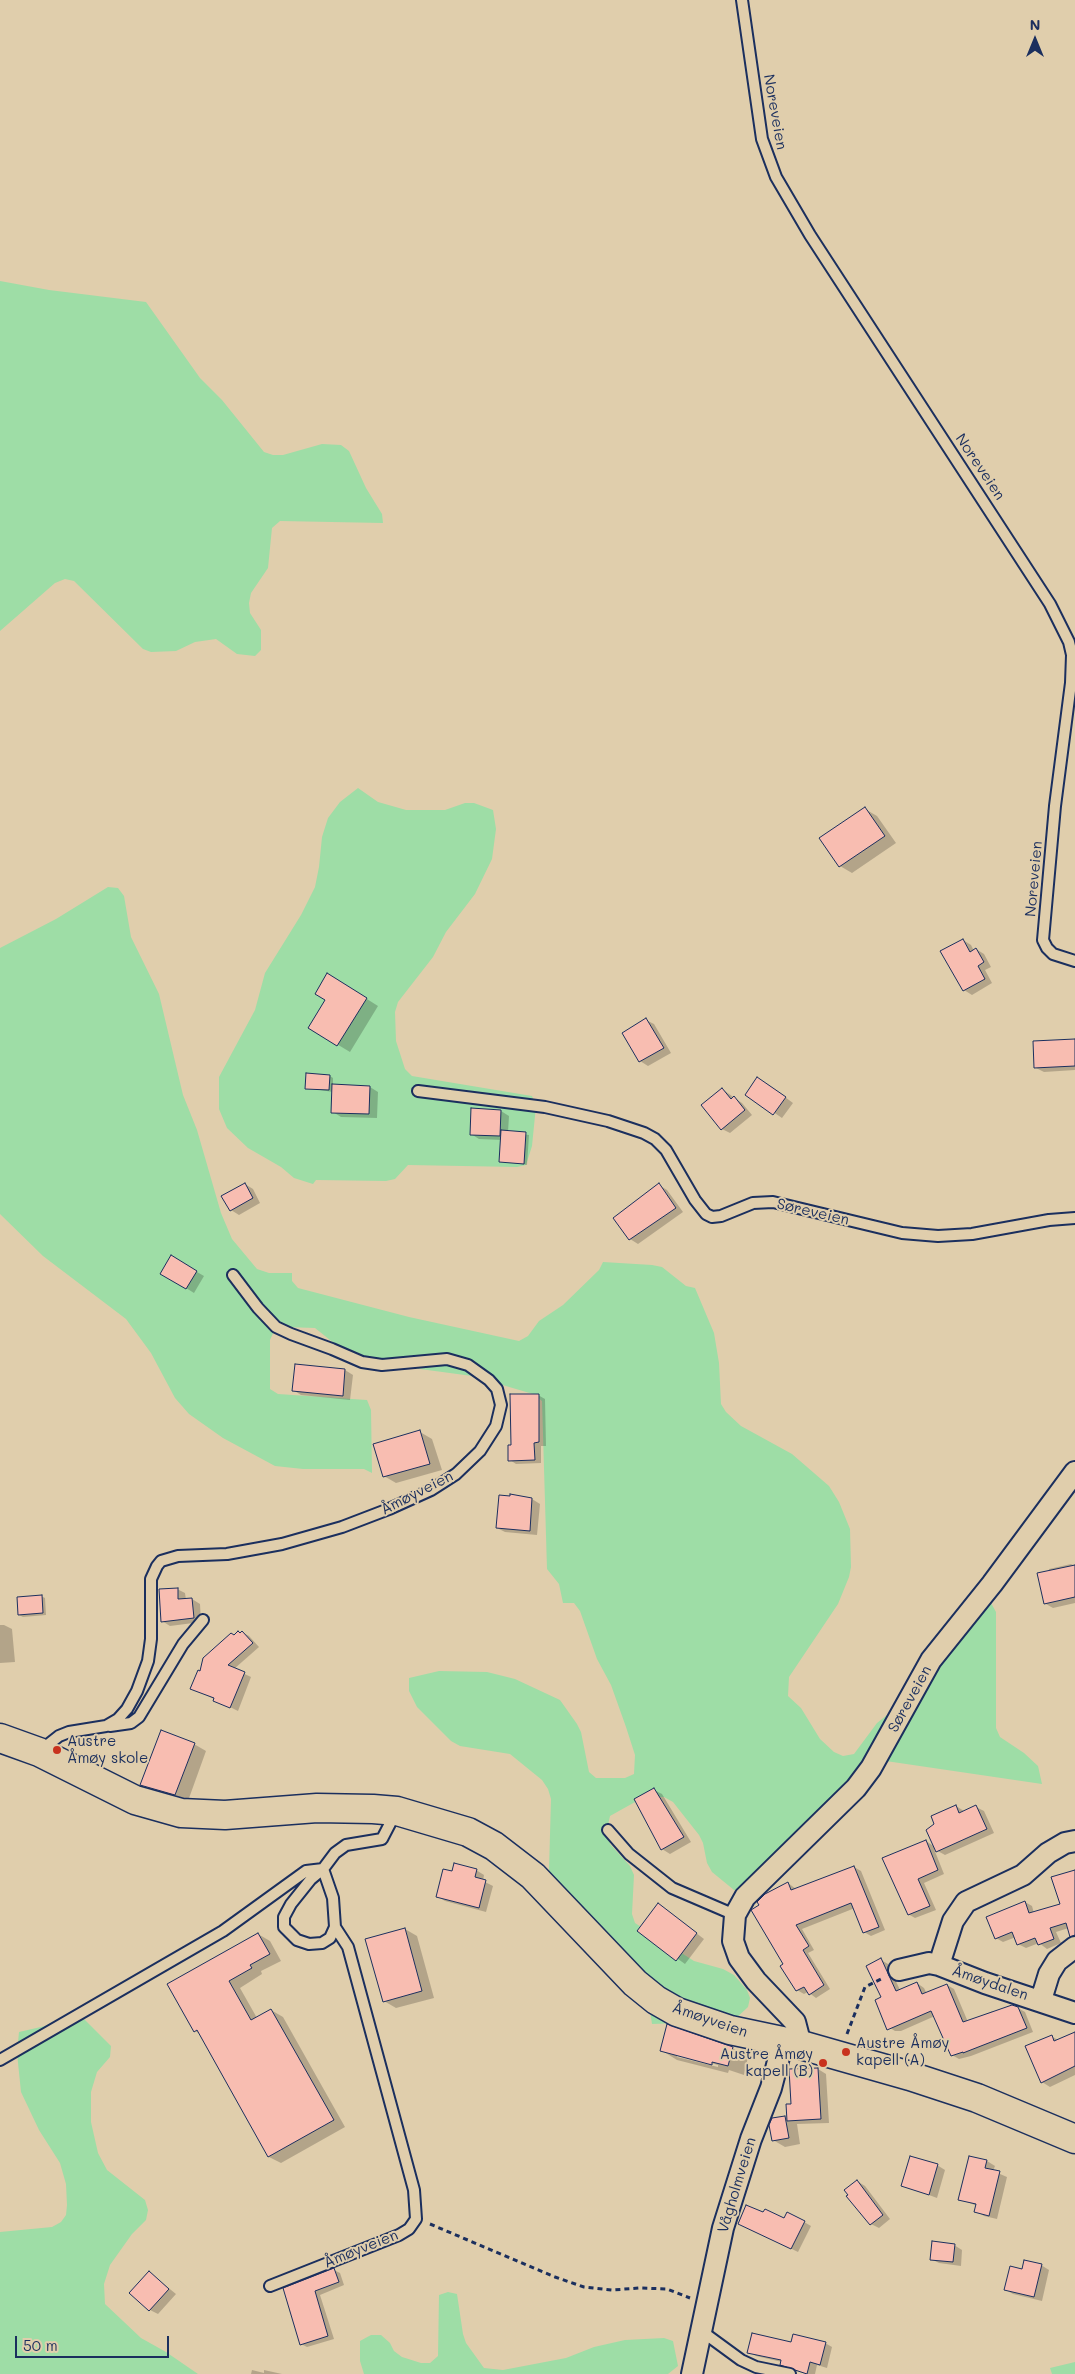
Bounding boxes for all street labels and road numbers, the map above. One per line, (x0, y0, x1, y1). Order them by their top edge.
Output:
street label: Noreveien (760, 73, 790, 151)
street label: Noreveien (951, 430, 1009, 504)
street label: Noreveien (1022, 840, 1046, 918)
street label: Søreveien (775, 1195, 851, 1229)
street label: Åmøyveien (378, 1467, 456, 1519)
street label: Søreveien (884, 1662, 936, 1736)
street label: Åmøydalen (950, 1962, 1030, 2004)
street label: Åmøyveien (670, 1999, 750, 2041)
street label: Vågholmveien (714, 2135, 760, 2235)
street label: Åmøyveien (321, 2226, 401, 2272)

